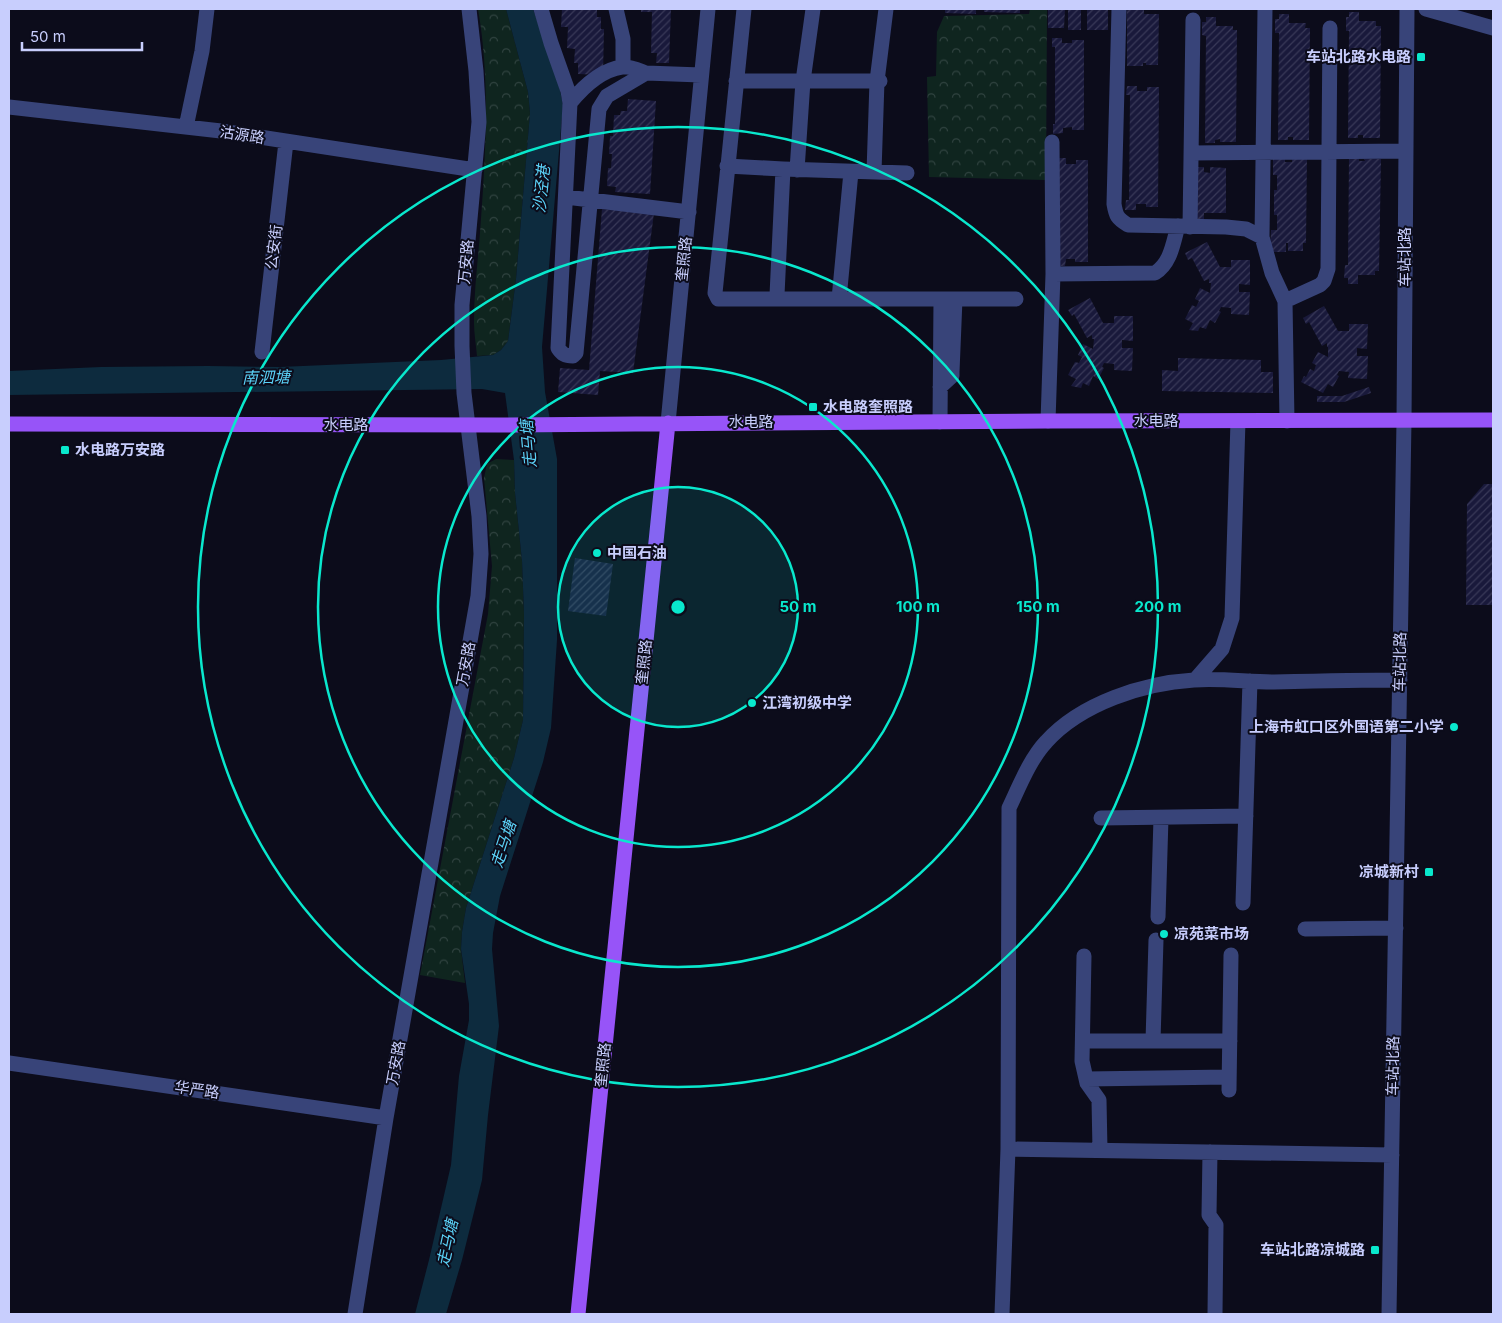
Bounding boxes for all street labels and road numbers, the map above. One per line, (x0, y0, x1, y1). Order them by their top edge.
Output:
street label: 沽源路 (218, 122, 266, 147)
street label: 公安街 (261, 223, 286, 270)
street label: 车站北路 (1395, 227, 1414, 287)
street label: 奎照路 (672, 236, 695, 282)
street label: 万安路 (454, 239, 477, 285)
street label: 水电路 (1133, 411, 1179, 430)
street label: 水电路 (728, 412, 774, 431)
street label: 水电路 (323, 415, 369, 434)
street label: 车站北路 (1389, 632, 1410, 692)
street label: 奎照路 (632, 639, 655, 685)
street label: 万安路 (452, 640, 479, 688)
street label: 车站北路 (1382, 1036, 1403, 1096)
street label: 万安路 (382, 1039, 409, 1087)
street label: 奎照路 (591, 1042, 614, 1088)
street label: 华严路 (173, 1077, 221, 1102)

